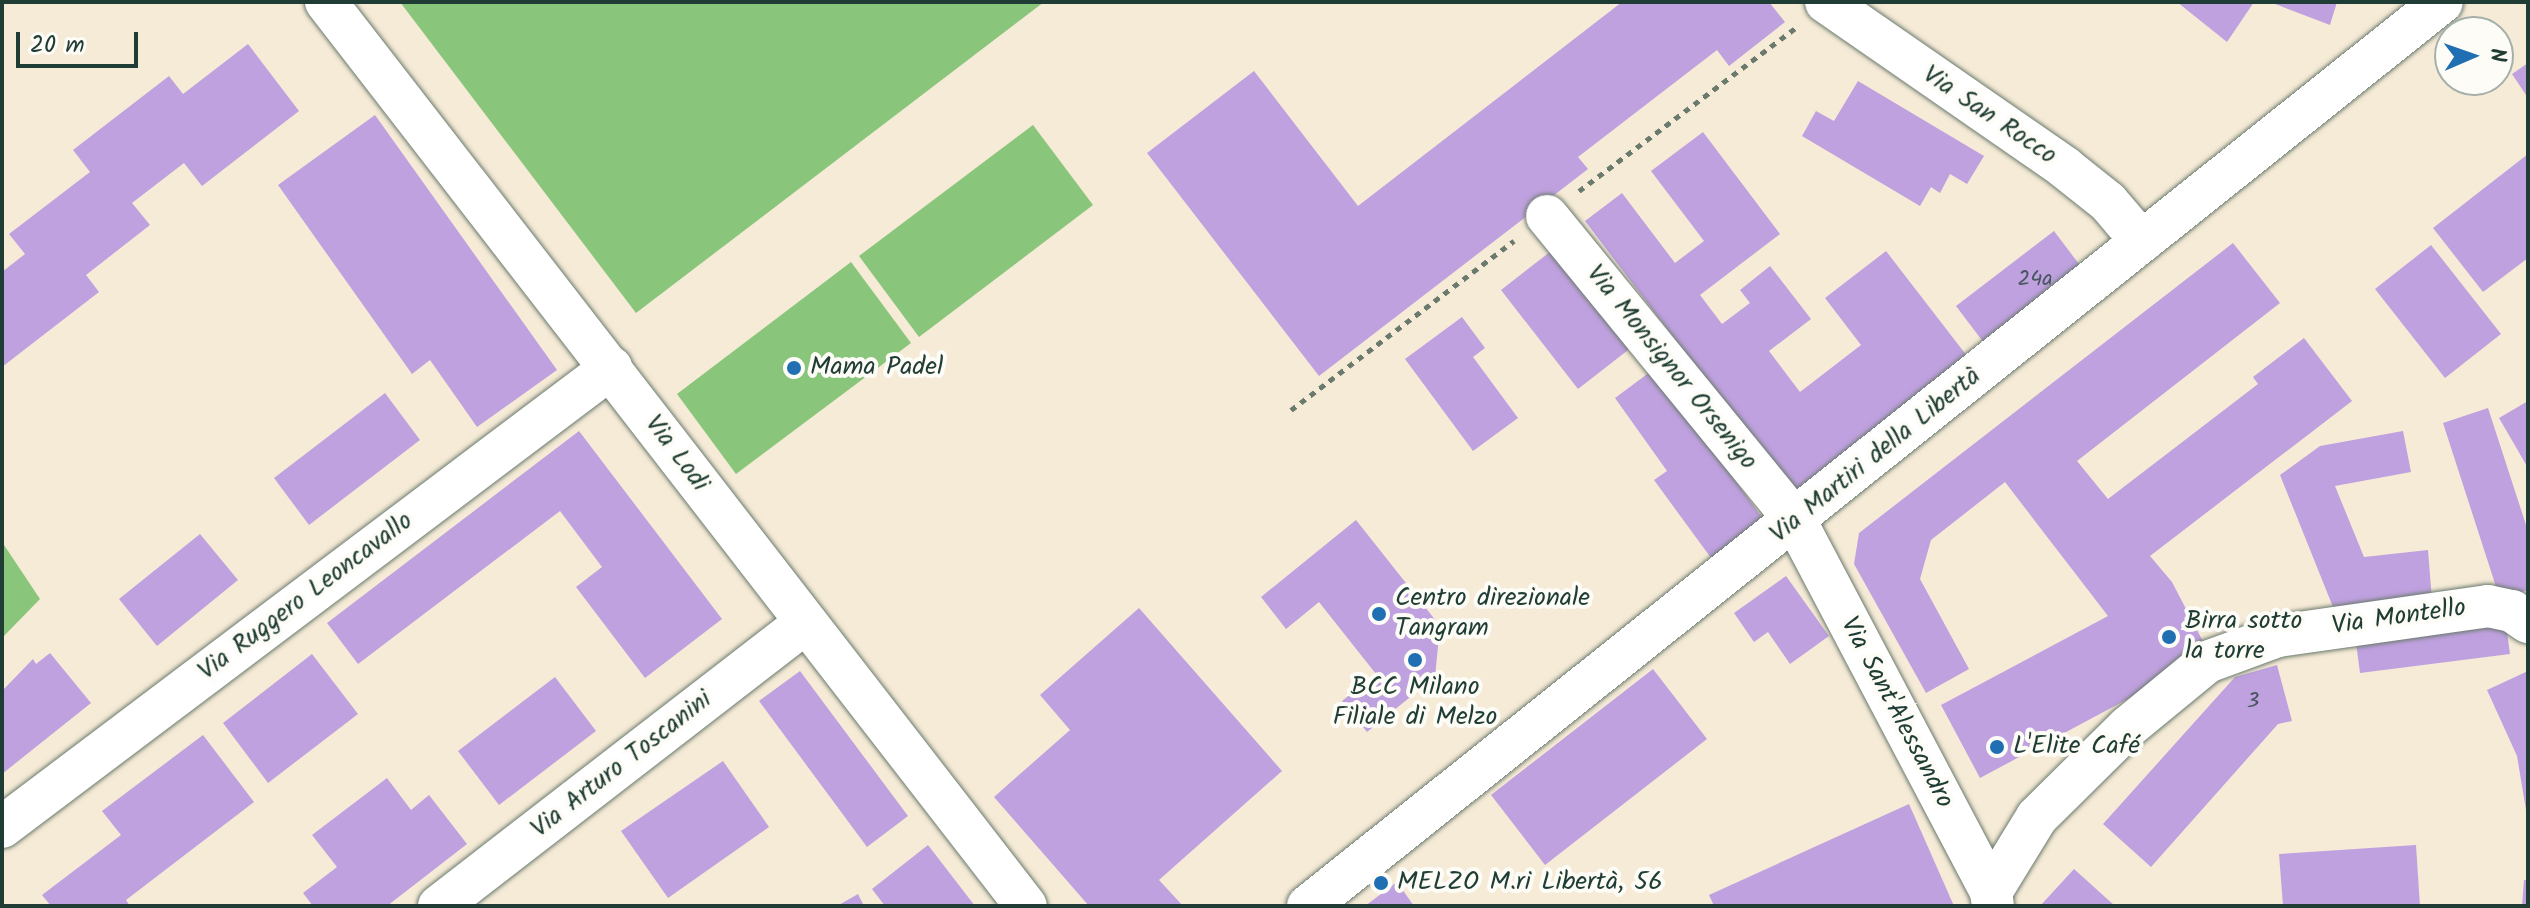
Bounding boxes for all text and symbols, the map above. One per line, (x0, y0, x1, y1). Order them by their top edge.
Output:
scale bar (20, 16, 142, 66)
north arrow (2434, 16, 2514, 96)
text: 20 m (30, 26, 85, 65)
text: N (2479, 48, 2514, 63)
street label: Via San Rocco (1916, 60, 2062, 172)
street label: Via Monsignor Orsenigo (1579, 259, 1763, 477)
house number: 24a (2017, 267, 2053, 293)
place label: Mama Padel (810, 352, 943, 384)
marker: Mama Padel (785, 359, 803, 377)
street label: Via Martiri della Libertà (1764, 361, 1988, 551)
street label: Via Lodi (637, 410, 715, 498)
street label: Via Ruggero Leoncavallo (193, 506, 419, 688)
place label: Centro direzionale Tangram (1395, 583, 1590, 644)
street label: Via Montello (2330, 593, 2468, 643)
marker: Centro direzionale Tangram (1370, 605, 1388, 623)
place label: Birra sotto la torre (2185, 606, 2302, 668)
street label: Via Sant'Alessandro (1833, 612, 1959, 814)
marker: Birra sotto la torre (2160, 628, 2178, 646)
marker: BCC Milano Filiale di Melzo (1406, 651, 1424, 669)
place label: BCC Milano Filiale di Melzo (1333, 672, 1497, 734)
street label: Via Arturo Toscanini (525, 685, 719, 845)
house number: 3 (2247, 689, 2259, 715)
place label: L'Elite Café (2013, 731, 2140, 763)
marker: L'Elite Café (1988, 738, 2006, 756)
place label: MELZO M.ri Libertà, 56 (1397, 867, 1663, 899)
marker: MELZO M.ri Libertà, 56 (1372, 874, 1390, 892)

